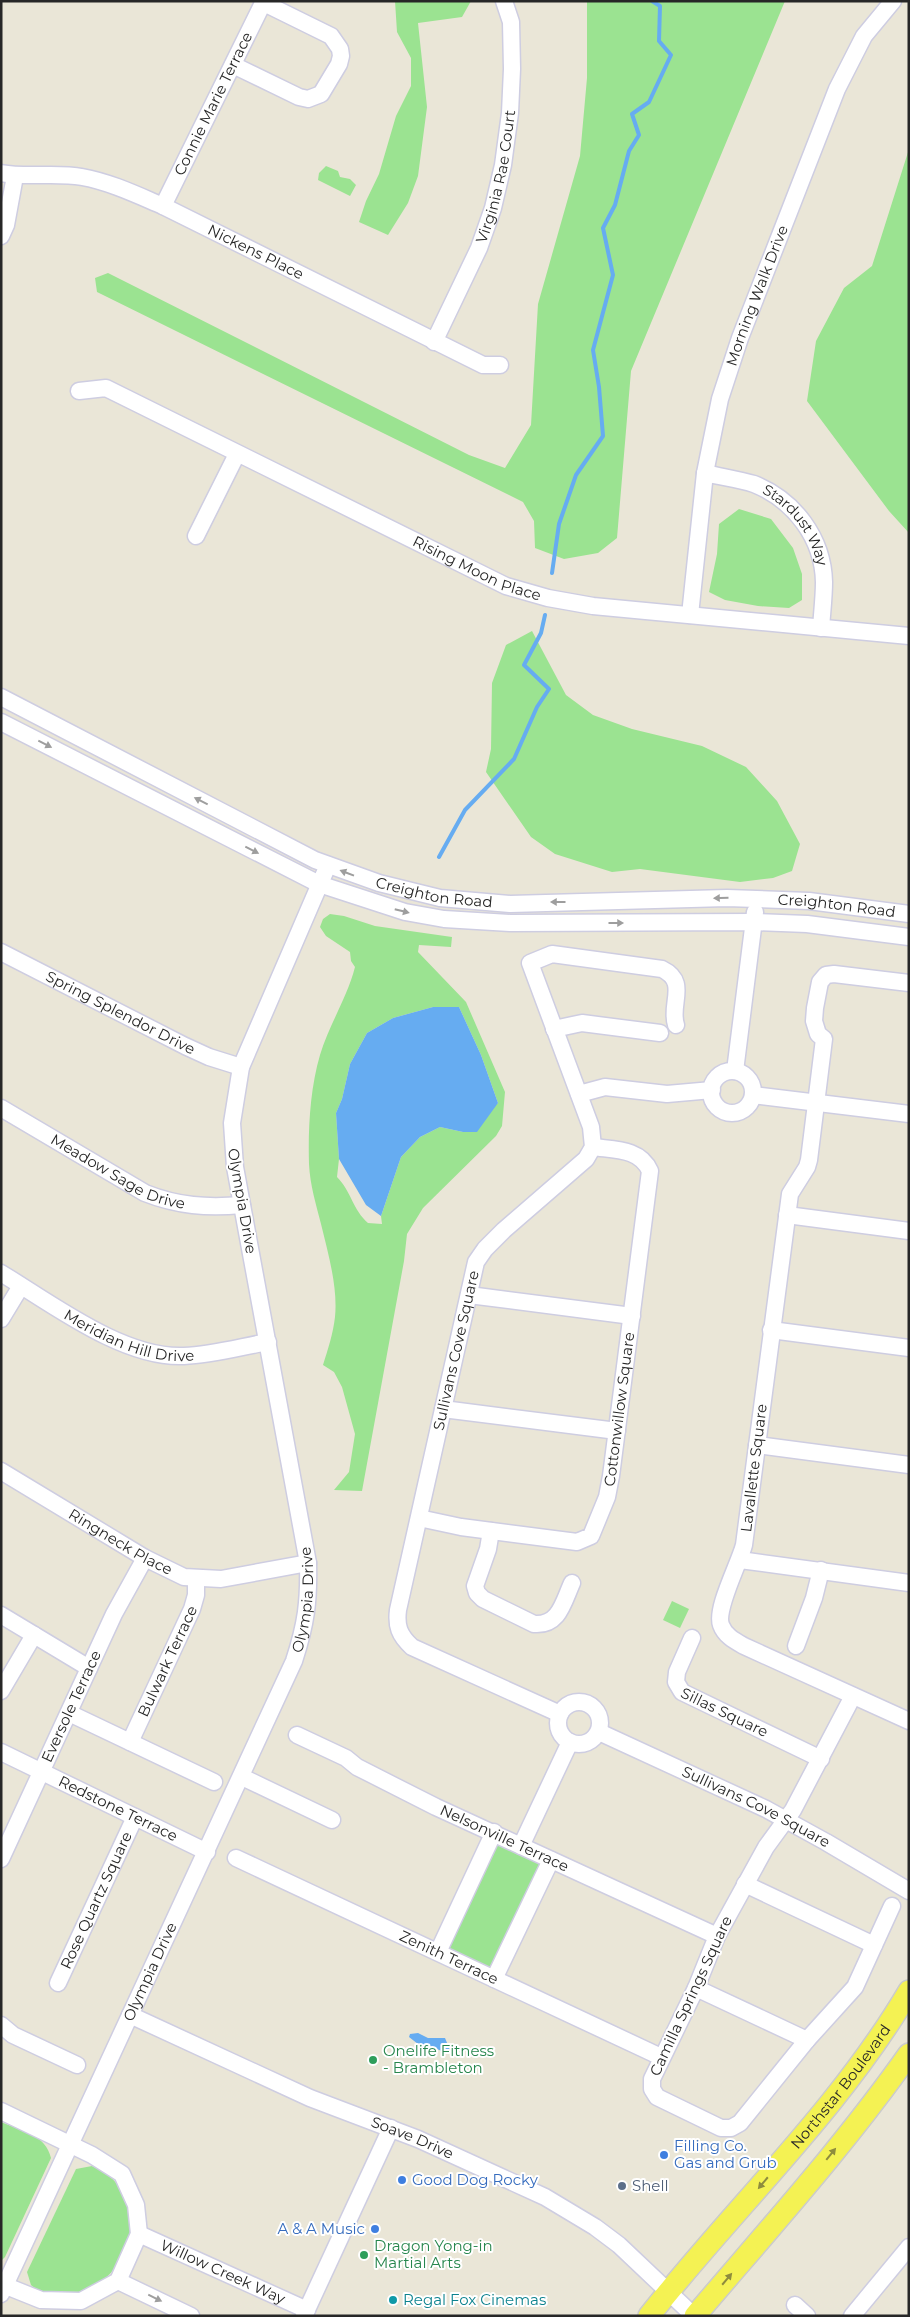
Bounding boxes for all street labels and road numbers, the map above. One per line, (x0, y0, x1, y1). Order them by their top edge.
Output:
street label: Connie Marie Terrace (170, 29, 256, 178)
street label: Virginia Rae Court (471, 109, 519, 246)
street label: Nickens Place (205, 220, 307, 283)
street label: Morning Walk Drive (721, 222, 792, 368)
street label: Stardust Way (759, 480, 832, 568)
street label: Rising Moon Place (410, 531, 543, 605)
street label: Creighton Road (374, 873, 493, 911)
street label: Creighton Road (777, 890, 897, 921)
street label: Spring Splendor Drive (43, 966, 198, 1058)
street label: Meadow Sage Drive (48, 1130, 187, 1213)
street label: Olympia Drive (224, 1147, 261, 1255)
street label: Sullivans Cove Square (429, 1269, 483, 1432)
street label: Meridian Hill Drive (61, 1305, 195, 1365)
street label: Cottonwillow Square (599, 1331, 638, 1488)
street label: Lavallette Square (736, 1403, 771, 1533)
street label: Ringneck Place (65, 1504, 176, 1579)
street label: Olympia Drive (287, 1545, 317, 1655)
street label: Bulwark Terrace (133, 1603, 201, 1720)
street label: Eversole Terrace (37, 1647, 105, 1765)
street label: Sillas Square (678, 1683, 771, 1741)
street label: Sullivans Cove Square (679, 1762, 834, 1851)
street label: Redstone Terrace (55, 1771, 181, 1845)
street label: Nelsonville Terrace (437, 1800, 572, 1876)
street label: Rose Quartz Square (56, 1829, 136, 1972)
street label: Camilla Springs Square (645, 1913, 736, 2079)
street label: Olympia Drive (119, 1919, 181, 2024)
street label: Zenith Terrace (396, 1926, 502, 1989)
street label: Northstar Boulevard (786, 2021, 894, 2153)
street label: Soave Drive (369, 2112, 457, 2163)
street label: Willow Creek Way (158, 2235, 289, 2308)

